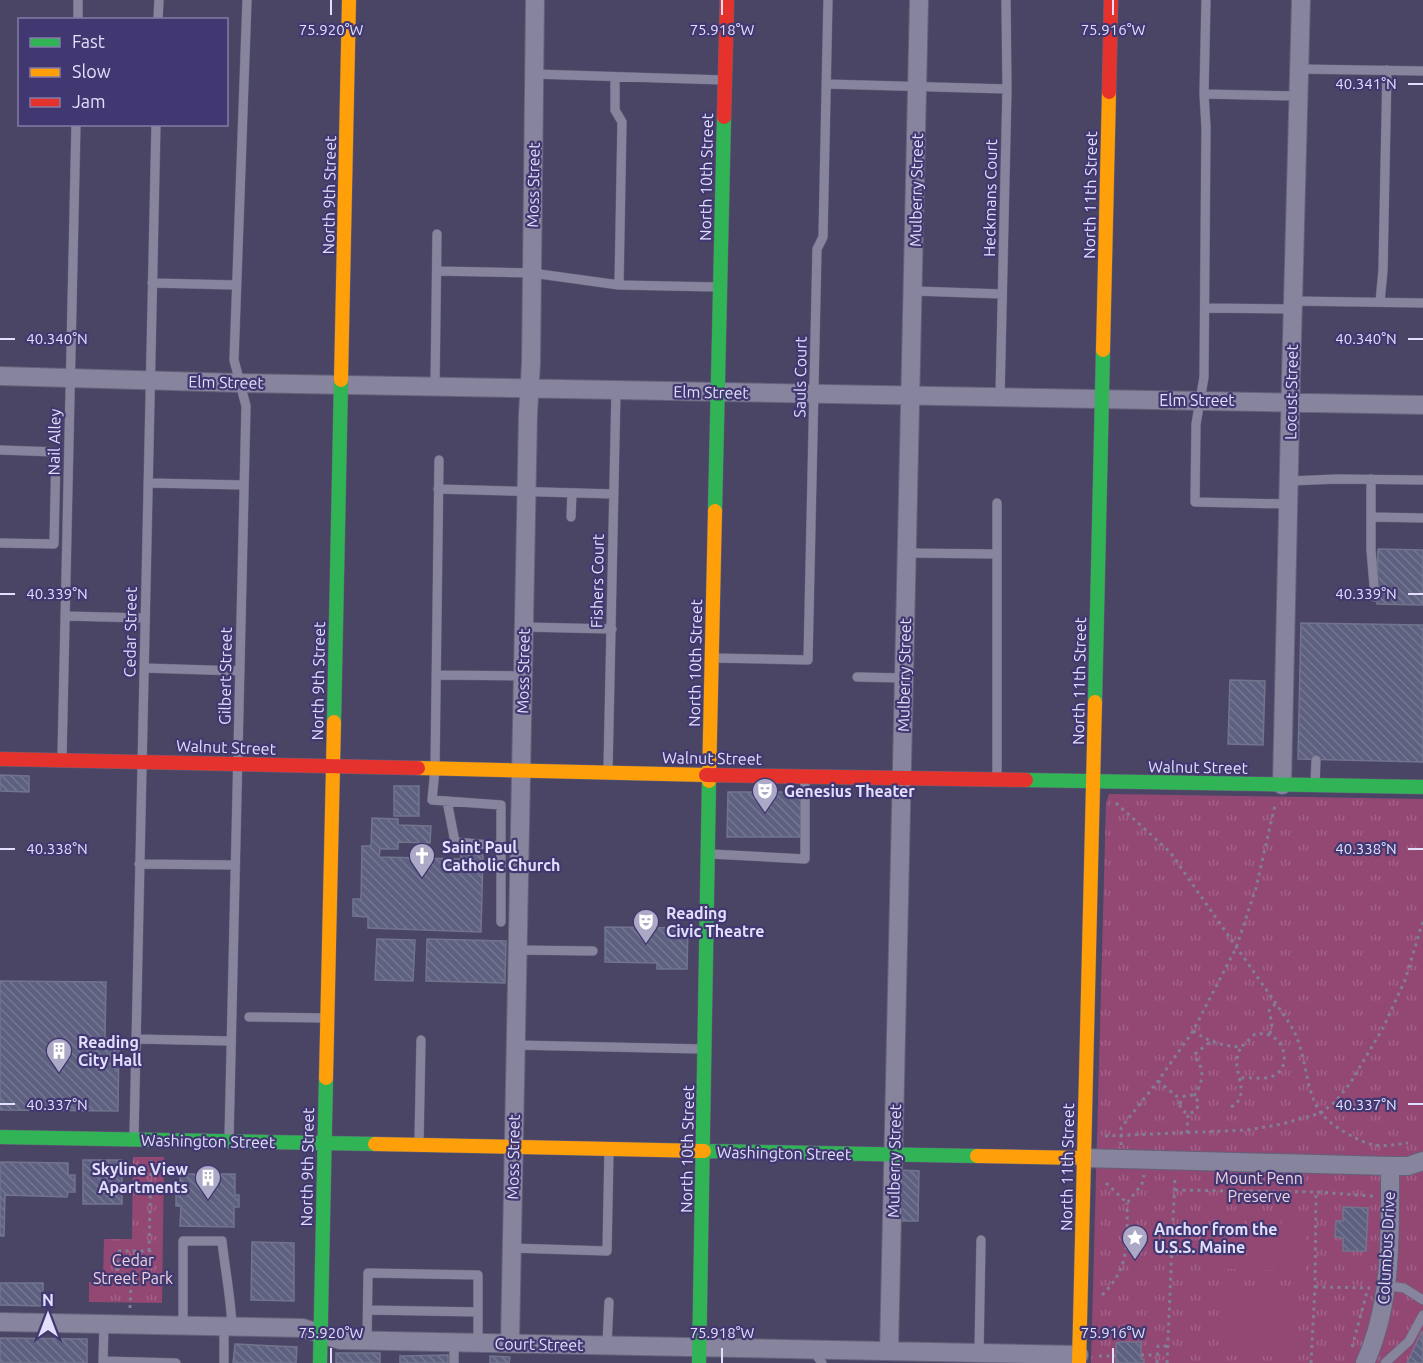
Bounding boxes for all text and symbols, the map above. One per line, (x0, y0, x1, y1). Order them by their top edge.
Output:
legend (18, 18, 228, 126)
text: 75.920°W (299, 21, 363, 38)
text: 75.918°W (690, 21, 754, 38)
text: 75.916°W (1081, 21, 1145, 38)
text: Fast (72, 31, 105, 51)
text: Slow (72, 61, 111, 81)
text: 40.341°N (1335, 75, 1397, 92)
text: Jam (72, 91, 106, 111)
street label: North 10th Street (696, 112, 716, 241)
street label: North 11th Street (1080, 130, 1100, 259)
street label: Mulberry Street (906, 132, 926, 247)
street label: North 9th Street (319, 135, 339, 255)
street label: Heckmans Court (980, 138, 1000, 257)
street label: Moss Street (523, 141, 543, 228)
text: 40.340°N (26, 330, 88, 347)
text: 40.340°N (1335, 330, 1397, 347)
street label: Sauls Court (790, 336, 810, 418)
street label: Locust Street (1281, 343, 1301, 440)
street label: Elm Street (188, 372, 265, 392)
street label: Elm Street (673, 382, 750, 402)
street label: Elm Street (1159, 391, 1235, 409)
street label: Nail Alley (44, 408, 64, 476)
street label: Fishers Court (587, 533, 607, 628)
text: 40.339°N (26, 585, 88, 602)
text: 40.339°N (1335, 585, 1397, 602)
street label: Cedar Street (120, 586, 140, 677)
street label: North 10th Street (685, 598, 705, 727)
street label: North 11th Street (1069, 616, 1089, 745)
street label: Mulberry Street (894, 617, 914, 732)
street label: North 9th Street (308, 621, 328, 741)
street label: Gilbert Street (215, 626, 235, 725)
street label: Moss Street (513, 627, 533, 714)
street label: Walnut Street (176, 736, 277, 758)
street label: Walnut Street (662, 748, 763, 768)
street label: Walnut Street (1148, 757, 1249, 777)
theatre icon: Genesius Theater (750, 776, 780, 814)
place label: Genesius Theater (784, 782, 915, 800)
place label: Saint Paul Catholic Church (442, 838, 560, 874)
text: 40.338°N (26, 840, 88, 857)
text: 40.338°N (1335, 840, 1397, 857)
church icon: Saint Paul Catholic Church (407, 841, 437, 879)
place label: Reading Civic Theatre (666, 904, 765, 940)
theatre icon: Reading Civic Theatre (631, 907, 661, 945)
place label: Reading City Hall (78, 1033, 142, 1069)
building icon: Reading City Hall (44, 1036, 74, 1074)
street label: North 10th Street (677, 1084, 697, 1213)
text: 40.337°N (26, 1096, 88, 1113)
text: 40.337°N (1335, 1096, 1397, 1113)
street label: North 11th Street (1057, 1102, 1077, 1231)
street label: Mulberry Street (884, 1103, 904, 1218)
street label: North 9th Street (297, 1107, 317, 1227)
street label: Moss Street (503, 1113, 523, 1200)
street label: Washington Street (141, 1131, 276, 1151)
street label: Washington Street (717, 1143, 852, 1163)
place label: Skyline View Apartments (92, 1160, 188, 1196)
building icon: Skyline View Apartments (193, 1163, 223, 1201)
park label: Mount Penn Preserve (1215, 1169, 1303, 1205)
street label: Columbus Drive (1374, 1191, 1398, 1305)
place label: Anchor from the U.S.S. Maine (1154, 1220, 1278, 1256)
place icon: Anchor from the U.S.S. Maine (1120, 1223, 1150, 1261)
park label: Cedar Street Park (93, 1251, 173, 1287)
north arrow (18, 1285, 78, 1345)
text: N (42, 1291, 54, 1309)
text: 75.920°W (299, 1324, 363, 1341)
text: 75.918°W (690, 1324, 754, 1341)
text: 75.916°W (1081, 1324, 1145, 1341)
street label: Court Street (494, 1334, 584, 1354)

